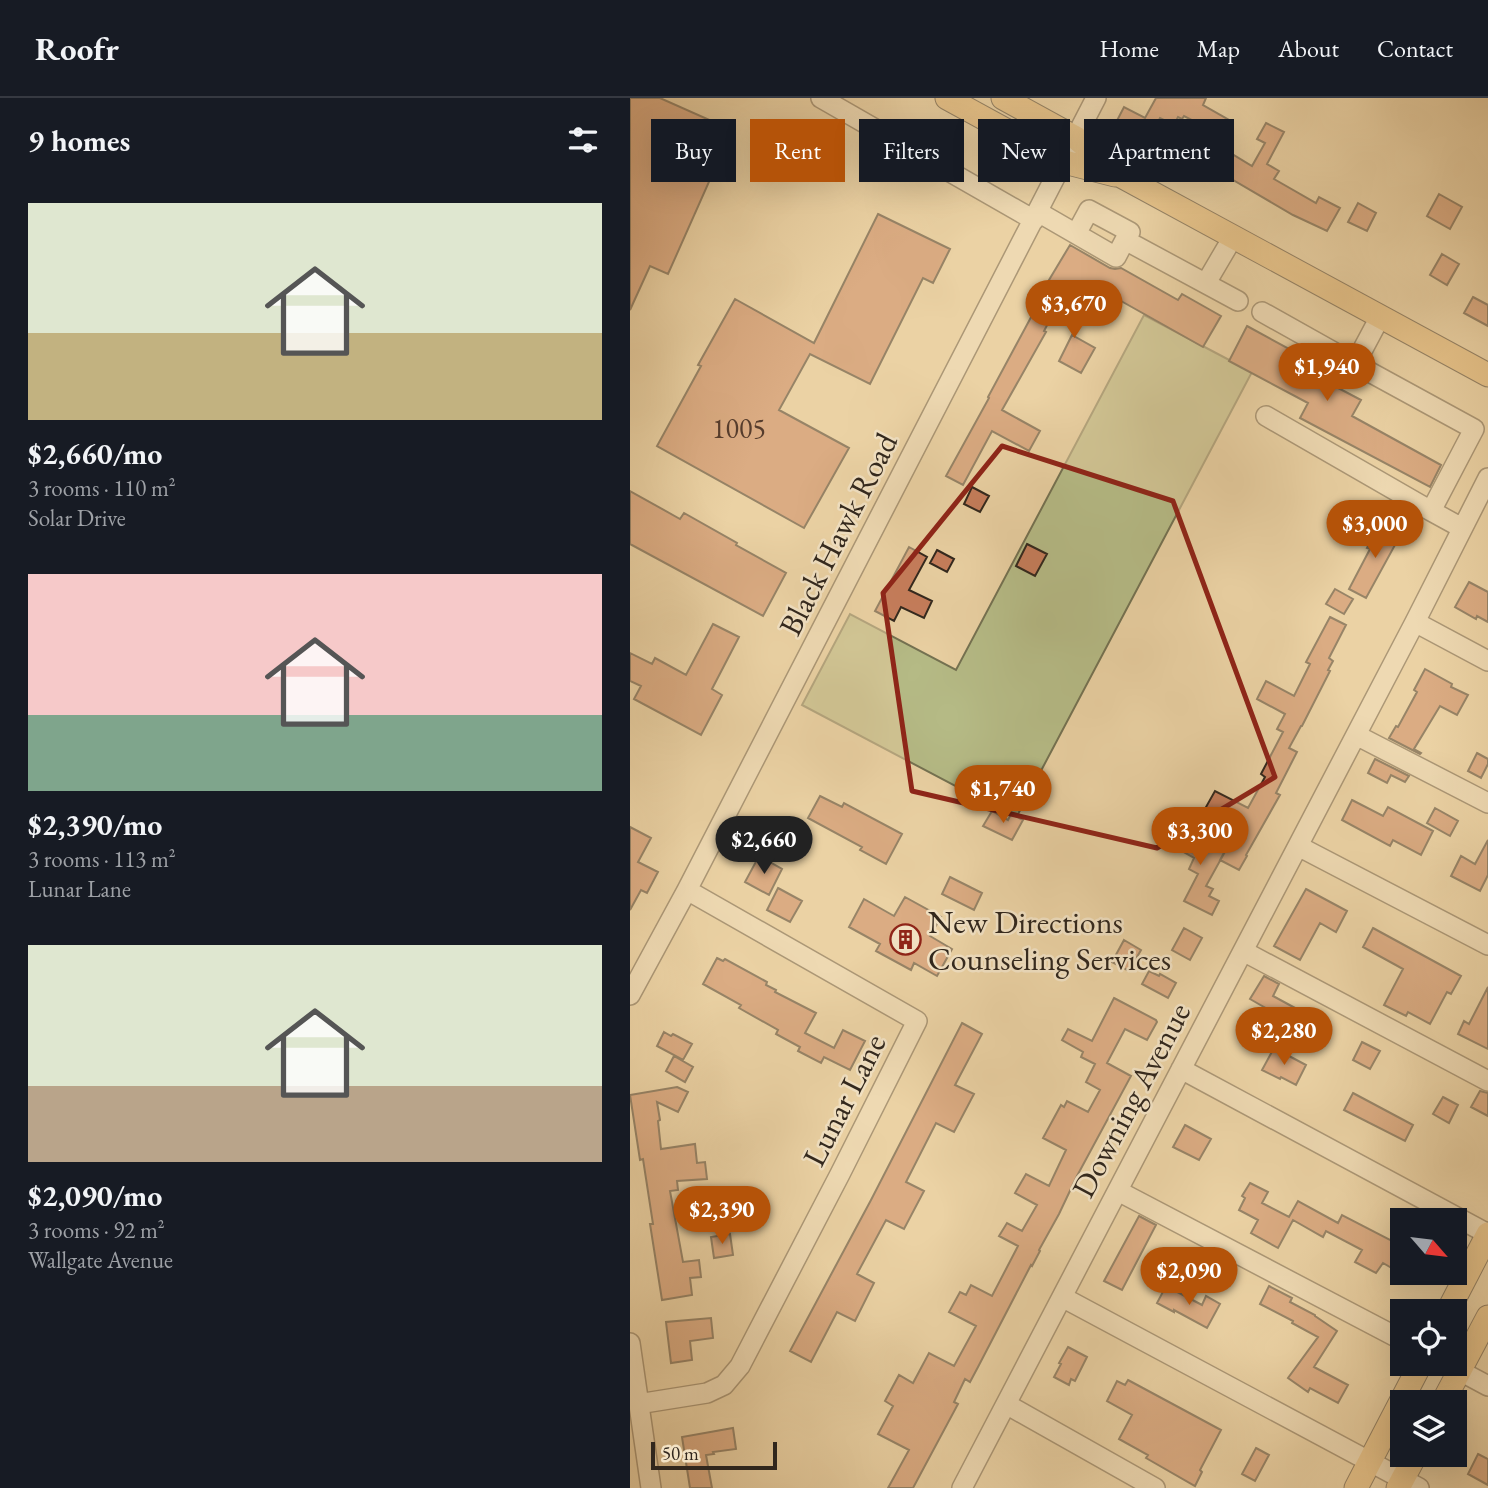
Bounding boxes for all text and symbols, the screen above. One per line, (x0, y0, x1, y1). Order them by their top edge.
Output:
text: Roofr (35, 27, 119, 70)
text: Home (1099, 33, 1159, 64)
text: Map (1197, 33, 1240, 64)
text: About (1278, 33, 1339, 64)
text: Contact (1377, 33, 1453, 64)
chip: Buy (651, 119, 736, 182)
chip: Rent (750, 119, 845, 182)
chip: Filters (859, 119, 964, 182)
chip: New (978, 119, 1070, 182)
chip: Apartment (1084, 119, 1234, 182)
text: 9 homes (28, 121, 130, 160)
icon: filters (564, 121, 602, 159)
icon: home (252, 248, 378, 374)
pin: $3,670 (1017, 280, 1131, 340)
text: $3,670 (1042, 288, 1106, 318)
pin: $1,940 (1270, 344, 1384, 403)
text: $1,940 (1295, 351, 1359, 381)
house number: 1005 (712, 410, 766, 446)
street label: Black Hawk Road (769, 425, 907, 642)
text: $2,660/mo (28, 434, 162, 473)
text: 3 rooms · 110 m² (28, 473, 176, 503)
pin: $3,000 (1318, 500, 1432, 560)
text: Solar Drive (28, 503, 126, 533)
text: $3,000 (1343, 508, 1407, 538)
icon: home (252, 619, 378, 745)
pin: $1,740 (946, 766, 1060, 825)
text: $1,740 (971, 773, 1035, 803)
text: $2,390/mo (28, 805, 162, 844)
pin: $3,300 (1143, 808, 1257, 867)
text: $3,300 (1168, 815, 1232, 845)
pin: $2,660 (707, 816, 821, 876)
text: $2,660 (732, 824, 796, 854)
text: 3 rooms · 113 m² (28, 844, 176, 874)
text: Lunar Lane (28, 874, 131, 904)
place label: New Directions Counseling Services (928, 901, 1171, 980)
building icon: New Directions Counseling Services (888, 923, 922, 957)
icon: home (252, 990, 378, 1116)
street label: Downing Avenue (1062, 995, 1200, 1205)
pin: $2,280 (1227, 1007, 1341, 1067)
text: $2,280 (1252, 1015, 1316, 1045)
street label: Lunar Lane (793, 1027, 895, 1173)
text: $2,090/mo (28, 1176, 162, 1215)
pin: $2,390 (665, 1186, 779, 1246)
text: $2,390 (690, 1194, 754, 1224)
north arrow (1390, 1208, 1466, 1284)
map controls (1390, 1208, 1467, 1467)
text: 3 rooms · 92 m² (28, 1215, 165, 1245)
text: Wallgate Avenue (28, 1245, 173, 1275)
pin: $2,090 (1132, 1248, 1246, 1307)
text: $2,090 (1157, 1255, 1221, 1285)
button: locate (1390, 1299, 1467, 1376)
button: layers (1390, 1390, 1467, 1467)
scale bar (651, 1439, 777, 1471)
text: 50 m (662, 1441, 699, 1466)

